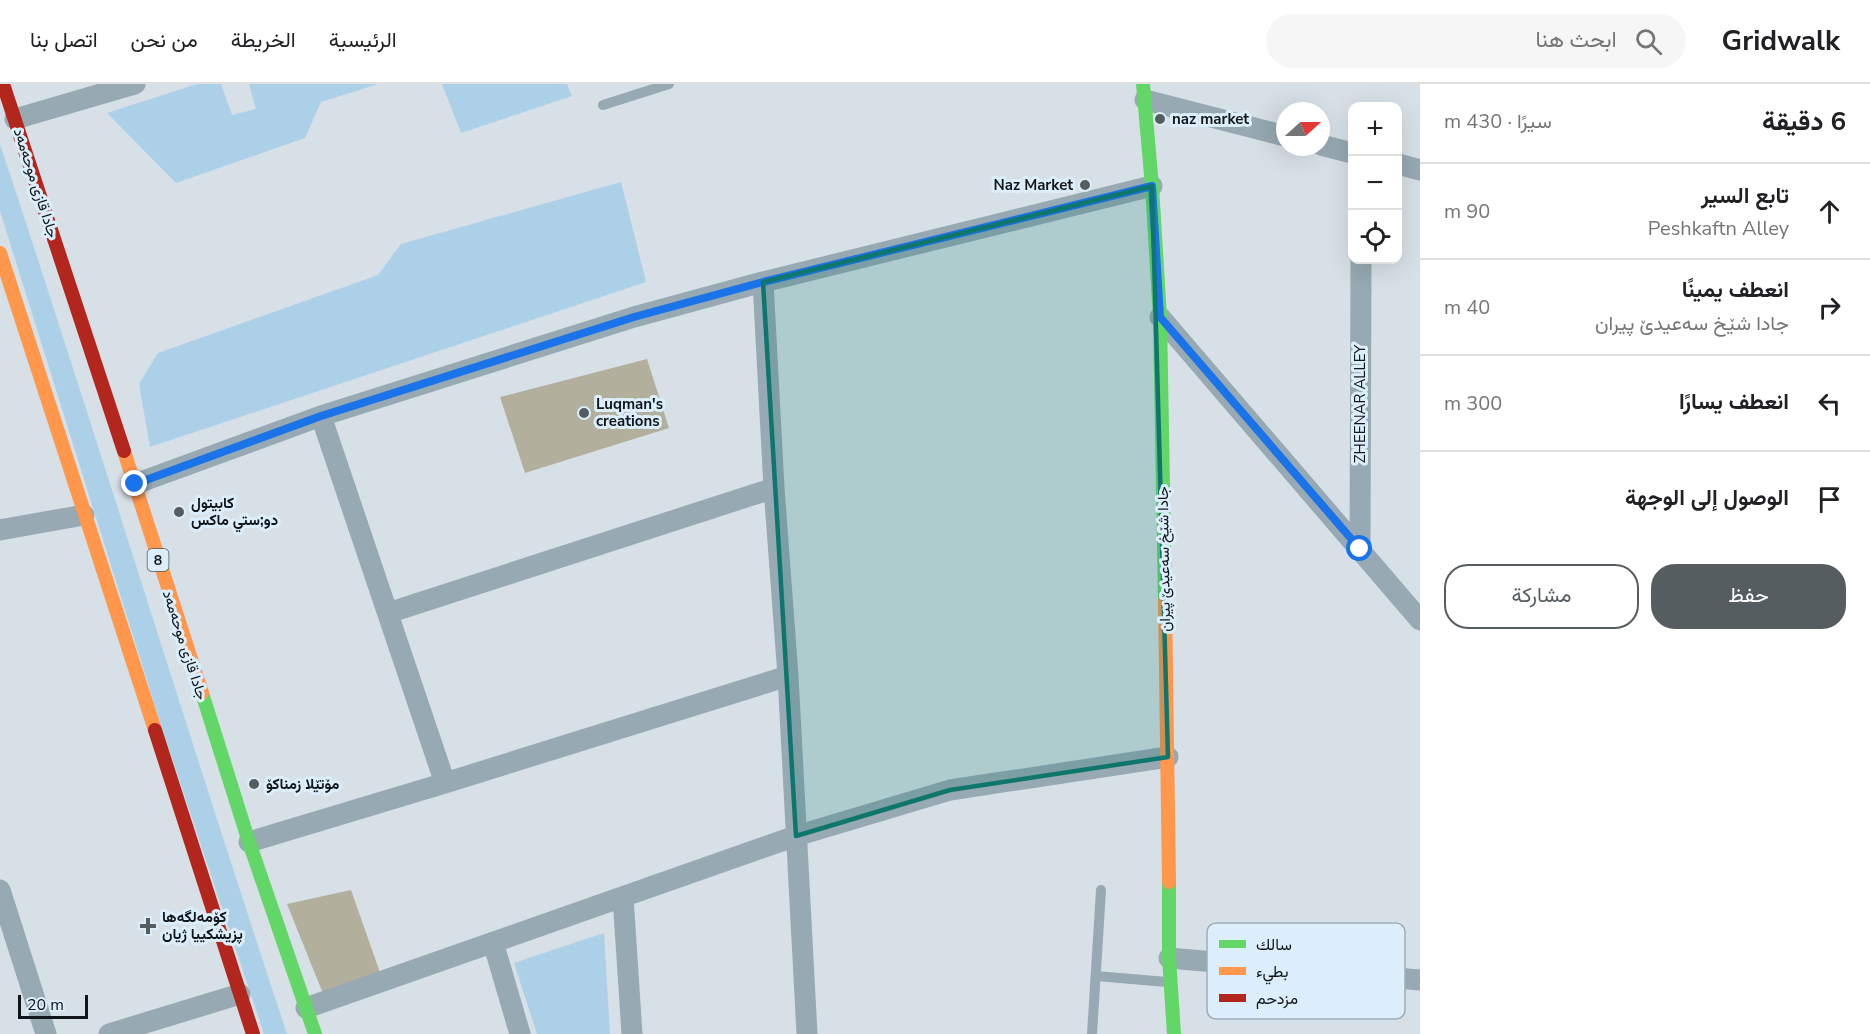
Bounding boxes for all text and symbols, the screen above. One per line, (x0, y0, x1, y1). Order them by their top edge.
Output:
search box (1266, 14, 1686, 68)
text: Gridwalk (1722, 22, 1840, 60)
text: ابحث هنا (1535, 25, 1617, 55)
icon: search (1632, 25, 1665, 58)
text: اتصل بنا (30, 26, 98, 54)
text: من نحن (131, 26, 198, 54)
text: الخريطة (231, 26, 296, 54)
text: الرئيسية (329, 26, 397, 54)
north arrow (1276, 102, 1330, 156)
map controls (1348, 102, 1402, 264)
button: + (1348, 102, 1402, 156)
text: 6 دقيقة (1762, 104, 1846, 139)
text: سيرًا · 430 m (1444, 108, 1552, 135)
place label: naz market (1172, 109, 1249, 129)
marker: naz market (1153, 112, 1167, 126)
street label: جادا قازی موحەمەد (9, 126, 63, 240)
button: − (1348, 156, 1402, 210)
place label: Naz Market (994, 175, 1073, 195)
marker: Naz Market (1078, 178, 1092, 192)
text: تابع السير (1701, 181, 1789, 211)
icon: ahead (1813, 195, 1846, 228)
text: 90 m (1444, 198, 1490, 225)
button: locate (1348, 210, 1402, 264)
text: Peshkaftn Alley (1648, 215, 1789, 242)
text: انعطف يمينًا (1682, 275, 1789, 305)
icon: right (1813, 291, 1846, 324)
text: 40 m (1444, 294, 1490, 321)
text: جادا شێخ سەعیدێ پیران (1595, 310, 1789, 337)
street label: ZHEENAR ALLEY (1350, 344, 1370, 463)
text: انعطف يسارًا (1679, 387, 1789, 417)
icon: left (1813, 387, 1846, 420)
text: 300 m (1444, 390, 1502, 417)
place label: Luqman's creations (596, 394, 663, 431)
marker: Luqman's creations (577, 406, 591, 420)
route end (121, 470, 147, 496)
text: الوصول إلى الوجهة (1625, 483, 1789, 513)
icon: arrive (1813, 483, 1846, 516)
street label: جادا شێخ سەعیدێ پیران (1153, 486, 1176, 632)
place label: كابيتول دو;ستي ماكس (191, 493, 278, 533)
marker: كابيتول دو;ستي ماكس (172, 505, 186, 519)
route start (1346, 535, 1372, 561)
road number: 8 (148, 549, 168, 571)
button: مشاركة (1444, 564, 1639, 629)
button: حفظ (1651, 564, 1846, 629)
street label: جادا قازی موحەمەد (158, 588, 212, 702)
place label: مۆتێلا زمناکۆ (266, 774, 340, 794)
marker: مۆتێلا زمناکۆ (247, 777, 261, 791)
place label: کۆمەلگەها پزیشکییا ژیان (162, 907, 243, 944)
marker: کۆمەلگەها پزیشکییا ژیان (139, 917, 157, 935)
legend (1207, 923, 1405, 1019)
text: سالك (1256, 934, 1292, 956)
text: بطيء (1256, 961, 1288, 985)
text: مزدحم (1256, 988, 1298, 1010)
scale bar (18, 992, 88, 1020)
text: 20 m (27, 994, 64, 1016)

